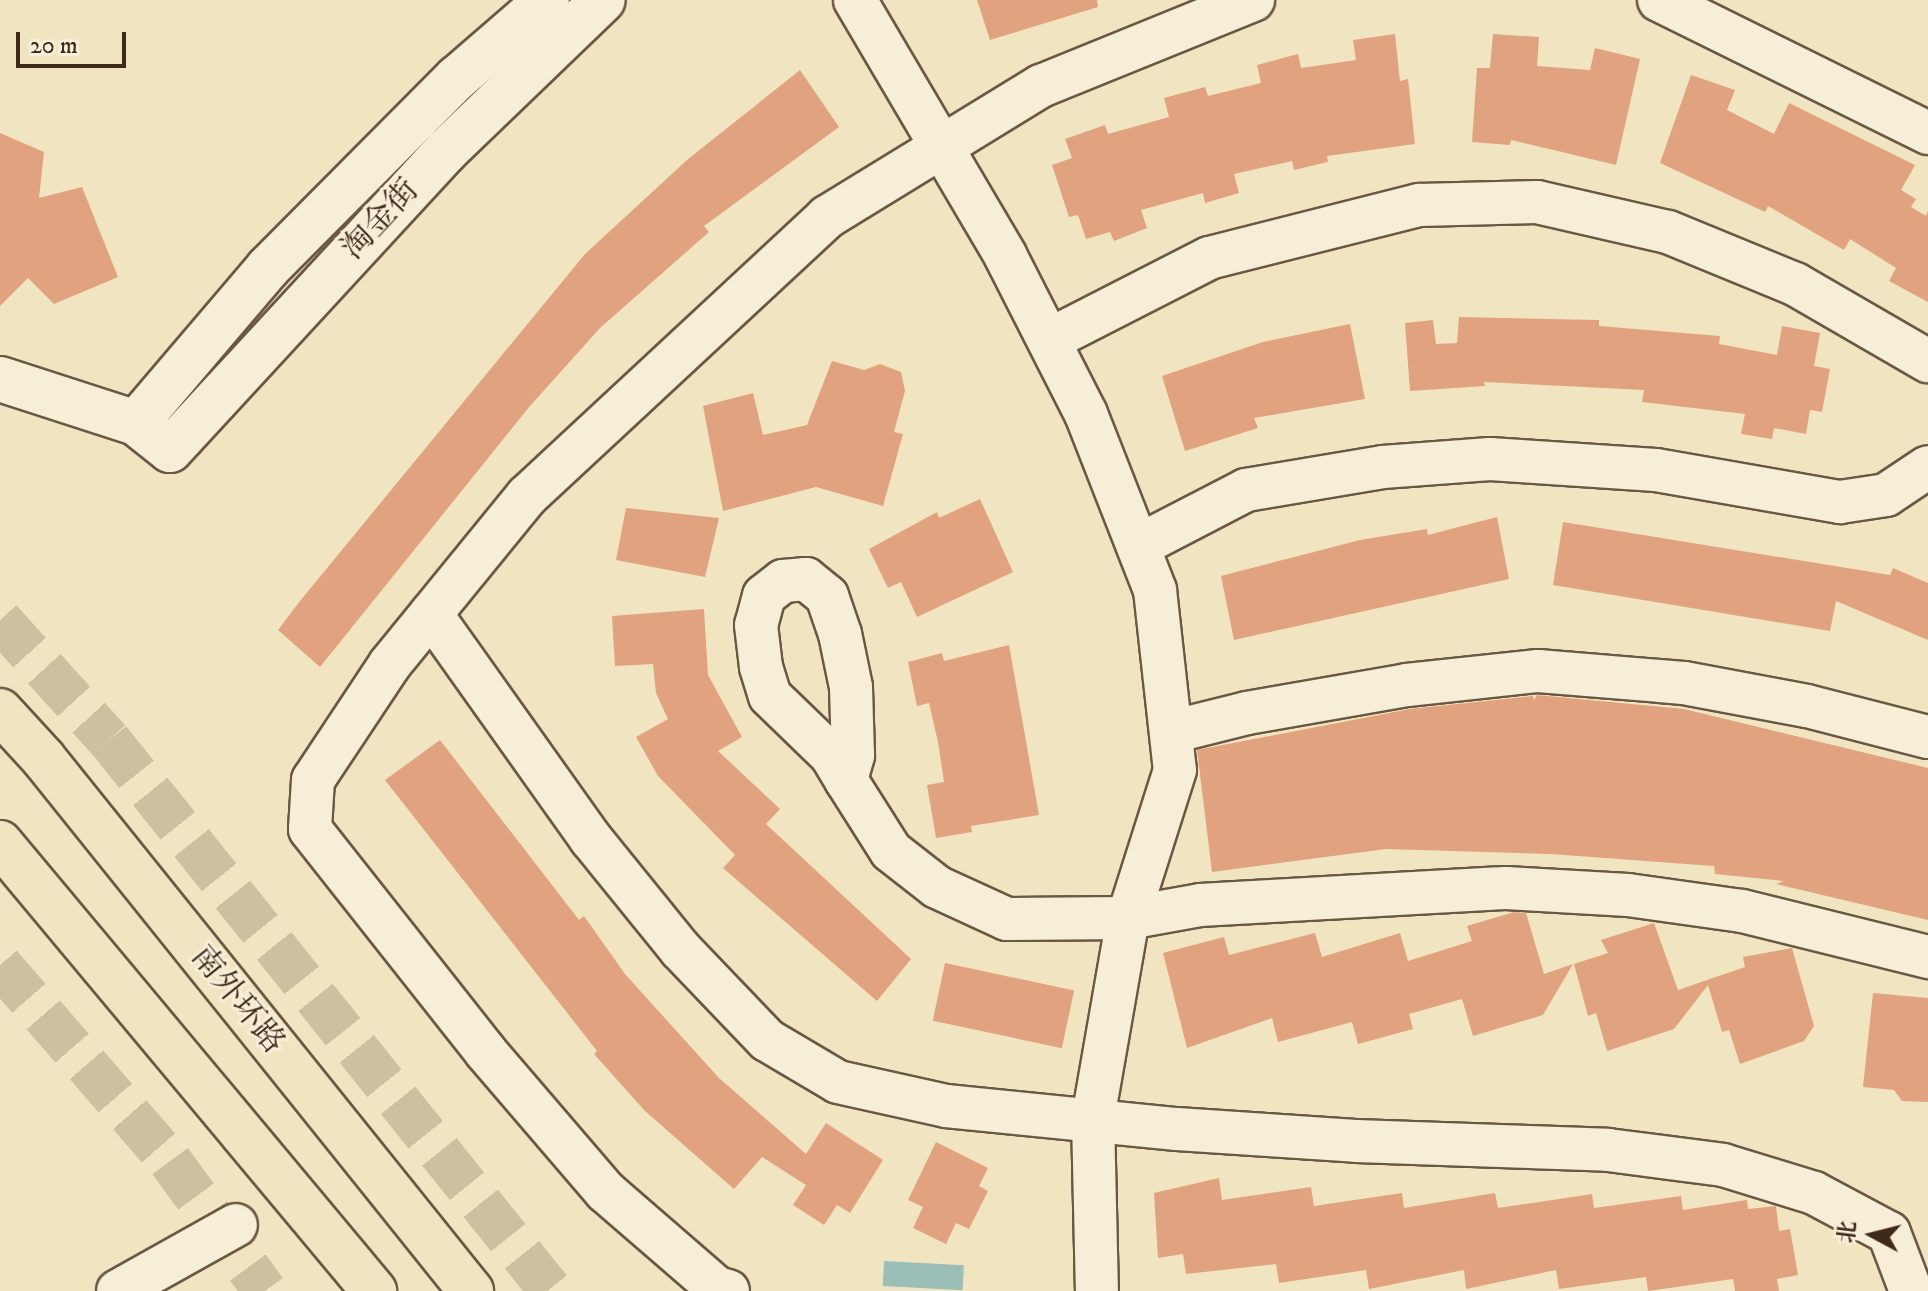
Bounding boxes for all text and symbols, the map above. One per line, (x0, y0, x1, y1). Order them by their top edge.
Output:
scale bar (20, 16, 130, 66)
text: 20 m (30, 31, 78, 61)
street label: 淘金街 (334, 172, 428, 268)
street label: 南外环路 (182, 938, 292, 1062)
north arrow (1832, 1195, 1912, 1275)
text: 北 (1833, 1219, 1862, 1245)

